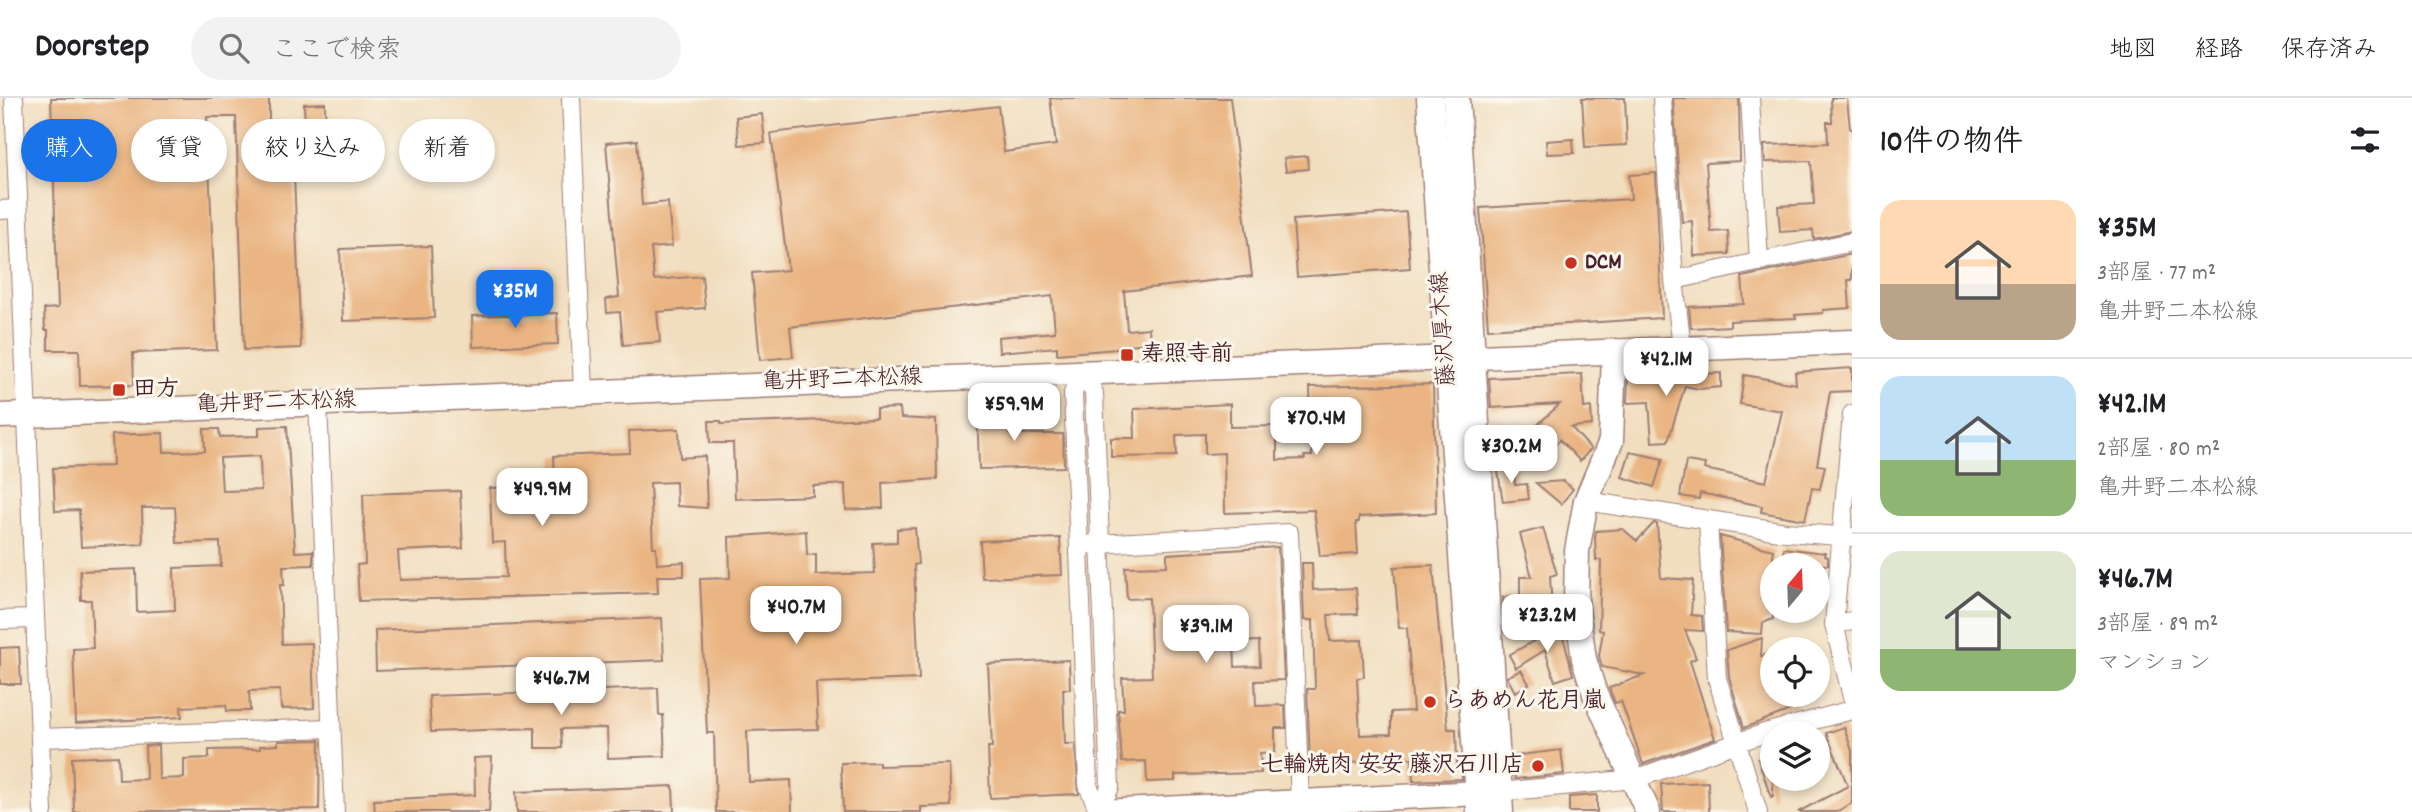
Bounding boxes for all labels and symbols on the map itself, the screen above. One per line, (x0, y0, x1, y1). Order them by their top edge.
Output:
place label: DCM (1585, 247, 1622, 280)
marker: DCM (1563, 255, 1579, 271)
street label: 藤沢厚木線 (1425, 270, 1465, 388)
pin: ¥35M (474, 271, 556, 330)
pin: ¥42.1M (1609, 338, 1723, 398)
place label: 寿照寺前 (1141, 339, 1233, 372)
marker: 寿照寺前 (1119, 347, 1135, 363)
street label: 亀井野二本松線 (761, 362, 923, 400)
place label: 田方 (133, 374, 179, 407)
marker: 田方 (111, 382, 127, 398)
pin: ¥59.9M (957, 384, 1071, 443)
street label: 亀井野二本松線 (195, 385, 357, 423)
pin: ¥70.4M (1259, 398, 1373, 457)
pin: ¥30.2M (1454, 426, 1568, 485)
pin: ¥49.9M (485, 468, 599, 528)
north arrow (1760, 553, 1830, 623)
pin: ¥40.7M (739, 587, 853, 646)
pin: ¥23.2M (1490, 594, 1604, 654)
pin: ¥39.1M (1149, 606, 1263, 665)
pin: ¥46.7M (504, 658, 618, 717)
place label: らあめん花月嵐 (1444, 686, 1605, 719)
marker: らあめん花月嵐 (1422, 694, 1438, 710)
place label: 七輪焼肉 安安 藤沢石川店 (1260, 750, 1524, 783)
marker: 七輪焼肉 安安 藤沢石川店 (1530, 758, 1546, 774)

